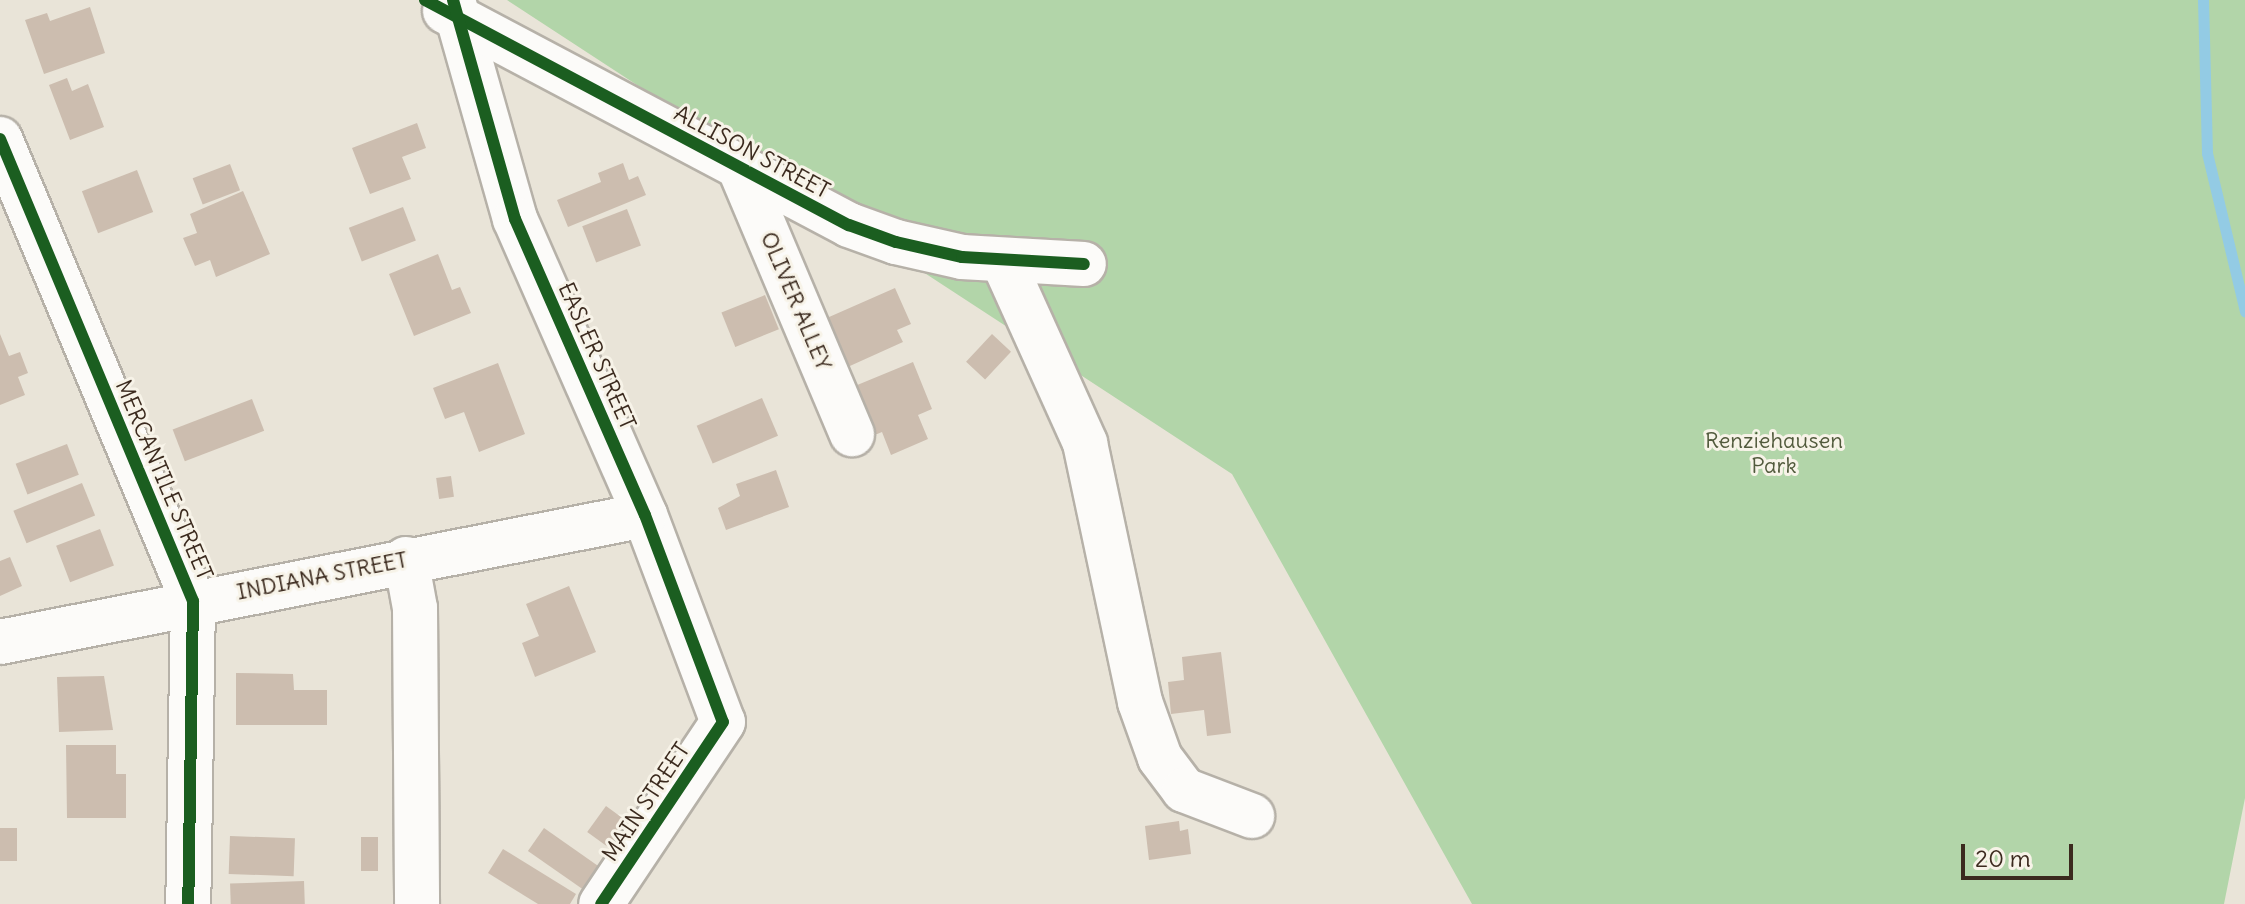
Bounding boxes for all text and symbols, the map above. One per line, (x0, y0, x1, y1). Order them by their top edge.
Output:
street label: ALLISON STREET (670, 100, 834, 204)
street label: OLIVER ALLEY (755, 228, 837, 374)
street label: EASLER STREET (553, 278, 641, 434)
street label: MERCANTILE STREET (110, 376, 218, 584)
park label: Renziehausen Park (1705, 427, 1843, 478)
street label: INDIANA STREET (234, 547, 410, 605)
street label: MAIN STREET (597, 738, 695, 866)
scale bar (1965, 828, 2077, 878)
text: 20 m (1975, 843, 2031, 873)

